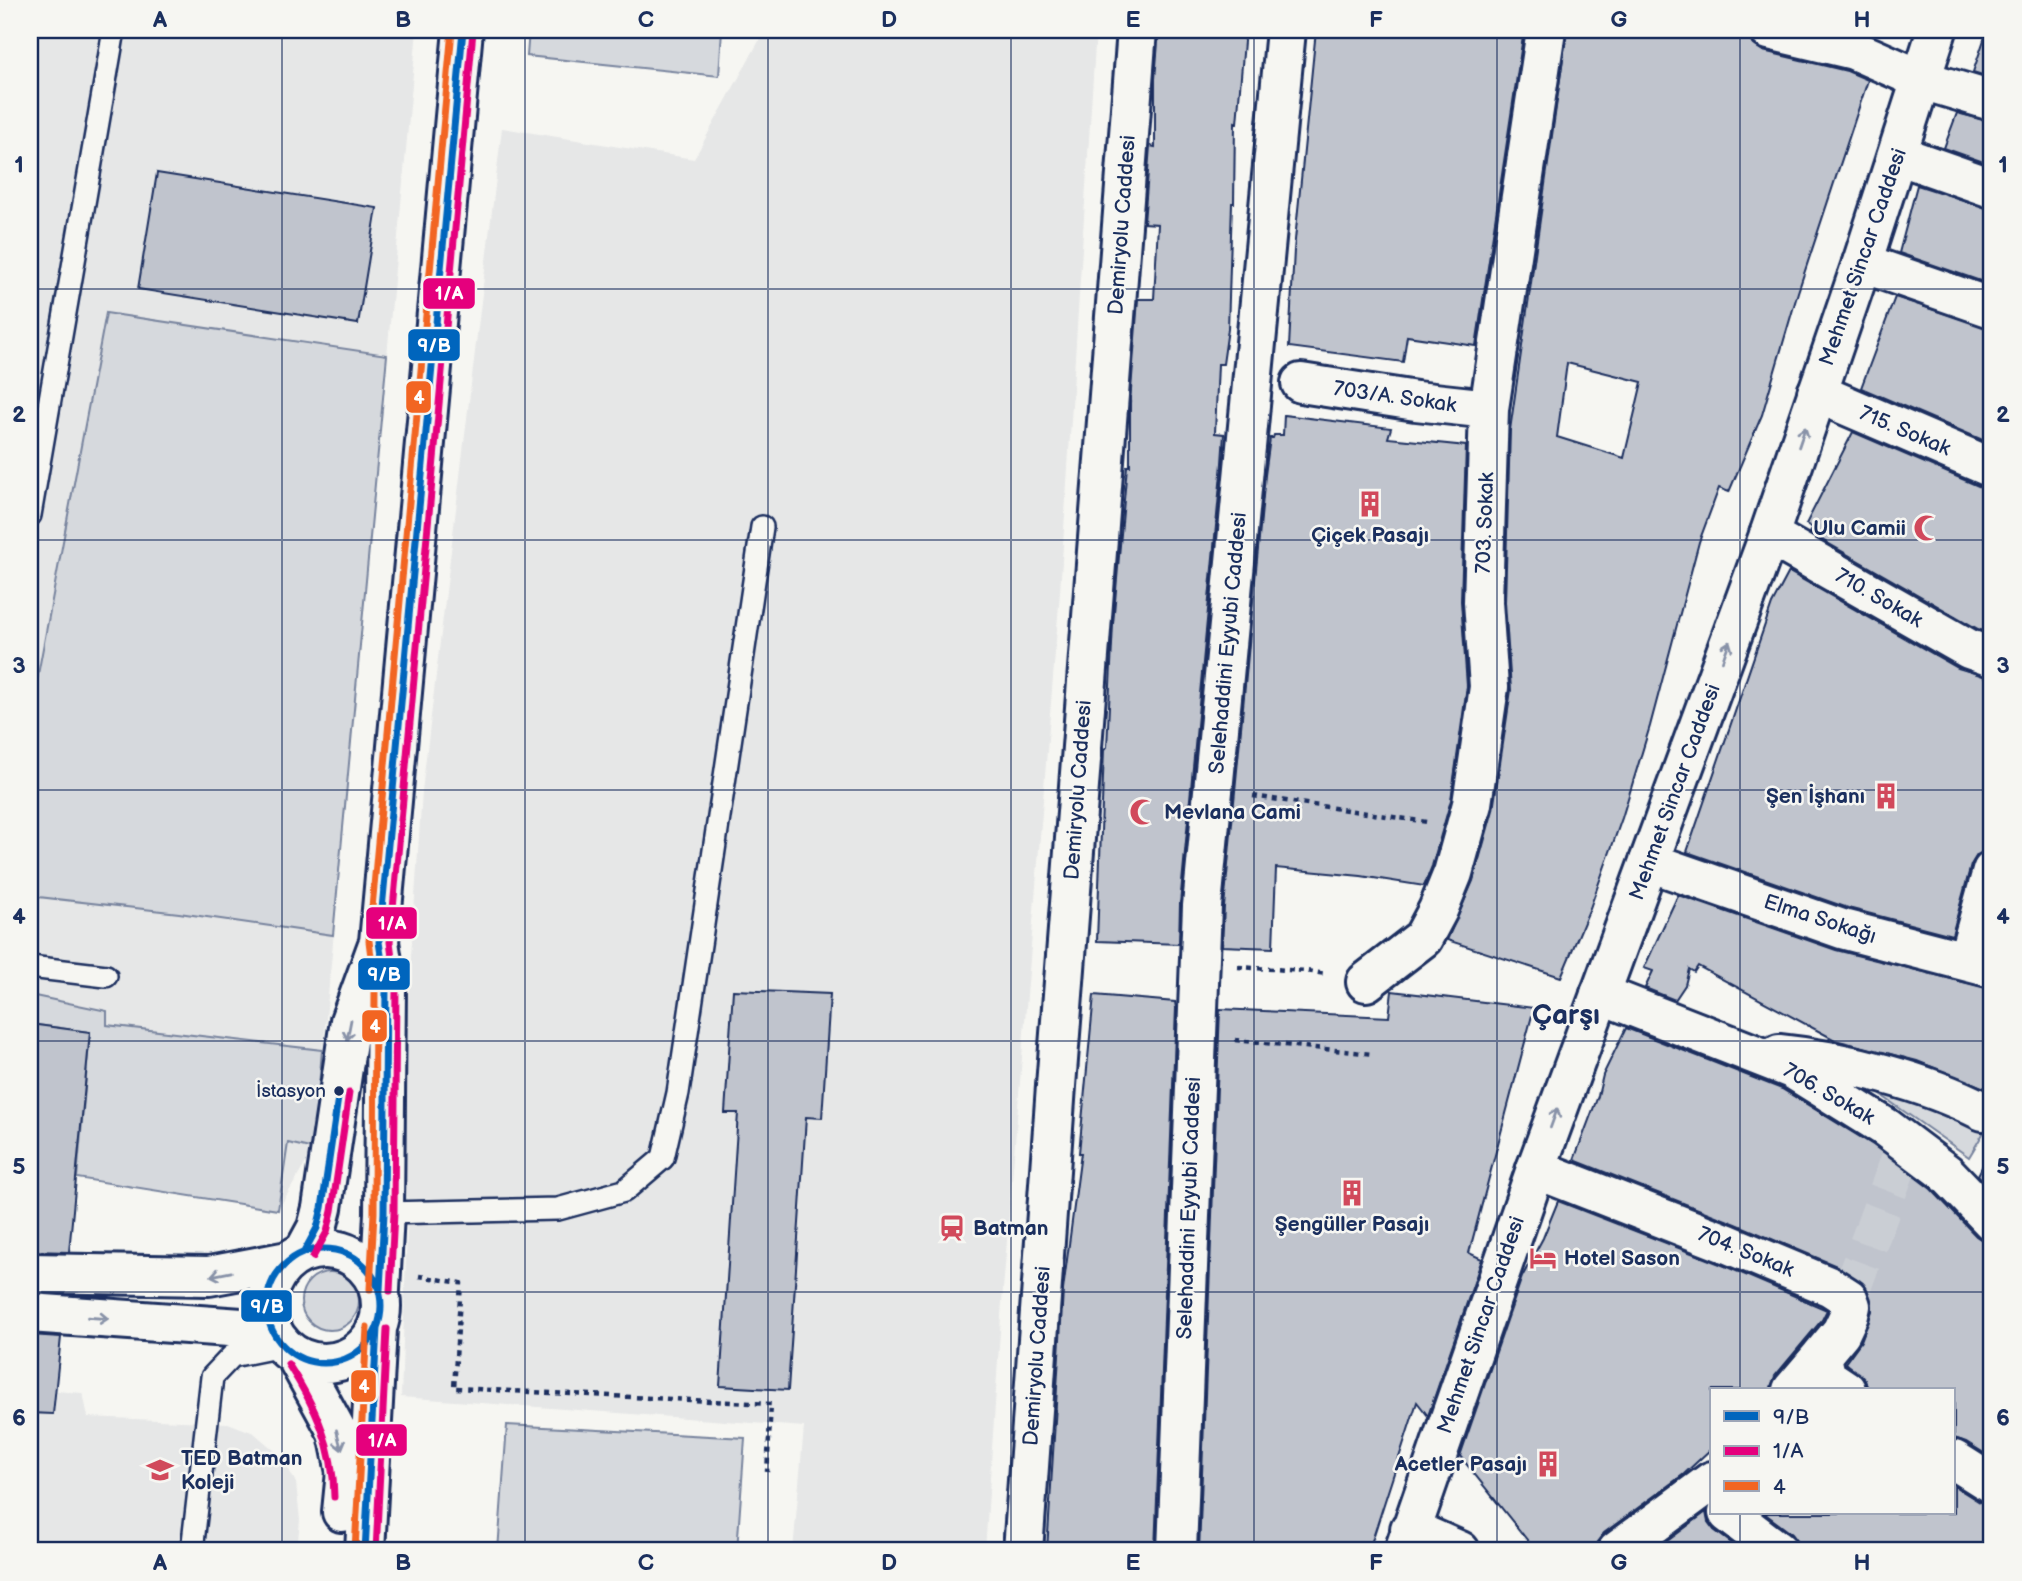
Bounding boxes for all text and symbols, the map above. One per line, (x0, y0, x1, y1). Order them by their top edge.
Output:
text: A (152, 6, 168, 34)
text: B (395, 6, 411, 34)
text: C (638, 6, 654, 34)
text: D (881, 6, 897, 34)
text: E (1126, 6, 1141, 34)
text: F (1369, 6, 1383, 34)
text: G (1611, 6, 1628, 34)
text: H (1853, 6, 1871, 34)
street label: Demiryolu Caddesi (1103, 134, 1141, 316)
street label: Mehmet Sincar Caddesi (1814, 145, 1912, 369)
text: 1 (14, 151, 24, 179)
text: 1 (1998, 151, 2008, 179)
line badge: 1/A (422, 277, 476, 310)
text: 1/A (435, 283, 464, 306)
line badge: 9/B (407, 328, 461, 362)
text: 9/B (417, 335, 451, 358)
street label: 703/A. Sokak (1332, 376, 1459, 418)
line badge: 4 (405, 380, 432, 414)
text: 4 (413, 387, 425, 410)
text: 2 (12, 401, 26, 429)
street label: 715. Sokak (1856, 401, 1955, 462)
text: 2 (1996, 401, 2010, 429)
one-way arrow (1796, 426, 1809, 448)
street label: 703. Sokak (1471, 471, 1499, 574)
building icon: Çiçek Pasajı (1355, 489, 1385, 519)
street label: Selehaddini Eyyubi Caddesi (1204, 511, 1252, 775)
mosque icon: Ulu Camii (1912, 513, 1942, 543)
place label: Ulu Camii (1813, 516, 1906, 541)
place label: Çiçek Pasajı (1311, 523, 1429, 548)
street label: 710. Sokak (1831, 563, 1928, 633)
one-way arrow (1721, 641, 1733, 663)
text: 3 (12, 652, 26, 680)
text: 3 (1996, 652, 2010, 680)
street label: Mehmet Sincar Caddesi (1624, 681, 1726, 903)
street label: Demiryolu Caddesi (1059, 699, 1097, 881)
building icon: Şen İşhanı (1871, 781, 1901, 811)
place label: Şen İşhanı (1766, 783, 1865, 809)
mosque icon: Mevlana Cami (1128, 797, 1158, 827)
place label: Mevlana Cami (1164, 800, 1301, 825)
street label: Elma Sokağı (1761, 889, 1879, 949)
text: 4 (12, 903, 26, 931)
text: 4 (1996, 903, 2010, 931)
line badge: 1/A (365, 906, 418, 940)
text: 1/A (378, 913, 407, 936)
line badge: 9/B (357, 957, 411, 991)
text: 9/B (367, 964, 401, 987)
district label: Çarşı (1532, 999, 1600, 1032)
line badge: 4 (361, 1009, 388, 1043)
text: 4 (369, 1016, 381, 1039)
one-way arrow (342, 1018, 355, 1041)
street label: 706. Sokak (1779, 1058, 1880, 1131)
street label: Selehaddini Eyyubi Caddesi (1172, 1076, 1206, 1340)
place label: İstasyon (256, 1080, 326, 1103)
marker: İstasyon (332, 1084, 346, 1098)
one-way arrow (1549, 1107, 1562, 1129)
text: 5 (12, 1153, 26, 1181)
text: 5 (1996, 1153, 2010, 1181)
building icon: Şengüller Pasajı (1337, 1178, 1367, 1208)
place label: Şengüller Pasajı (1275, 1212, 1429, 1237)
station icon: Batman (937, 1213, 967, 1243)
street label: Mehmet Sincar Caddesi (1432, 1213, 1530, 1437)
place label: Batman (973, 1216, 1049, 1241)
street label: 704. Sokak (1694, 1221, 1798, 1283)
hotel icon: Hotel Sason (1528, 1243, 1558, 1273)
place label: Hotel Sason (1564, 1246, 1680, 1271)
street label: Demiryolu Caddesi (1018, 1265, 1056, 1447)
one-way arrow (210, 1267, 233, 1281)
line badge: 9/B (240, 1289, 293, 1323)
text: 9/B (250, 1296, 284, 1319)
one-way arrow (86, 1311, 109, 1324)
line badge: 4 (350, 1369, 377, 1403)
text: 4 (358, 1376, 370, 1399)
legend (1710, 1388, 1955, 1514)
text: 6 (12, 1404, 26, 1432)
text: 6 (1996, 1404, 2010, 1432)
text: 9/B (1773, 1405, 1809, 1430)
line badge: 1/A (355, 1423, 408, 1457)
one-way arrow (333, 1428, 346, 1451)
text: 1/A (368, 1430, 397, 1453)
text: 1/A (1773, 1439, 1804, 1464)
place label: TED Batman Koleji (181, 1446, 302, 1495)
building icon: Acetler Pasajı (1533, 1449, 1563, 1479)
place label: Acetler Pasajı (1394, 1452, 1527, 1477)
school or university icon: TED Batman Koleji (145, 1455, 175, 1485)
text: 4 (1773, 1475, 1786, 1500)
text: A (152, 1549, 168, 1577)
text: B (395, 1549, 411, 1577)
text: C (638, 1549, 654, 1577)
text: D (881, 1549, 897, 1577)
text: E (1126, 1549, 1141, 1577)
text: F (1369, 1549, 1383, 1577)
text: G (1611, 1549, 1628, 1577)
text: H (1853, 1549, 1871, 1577)

